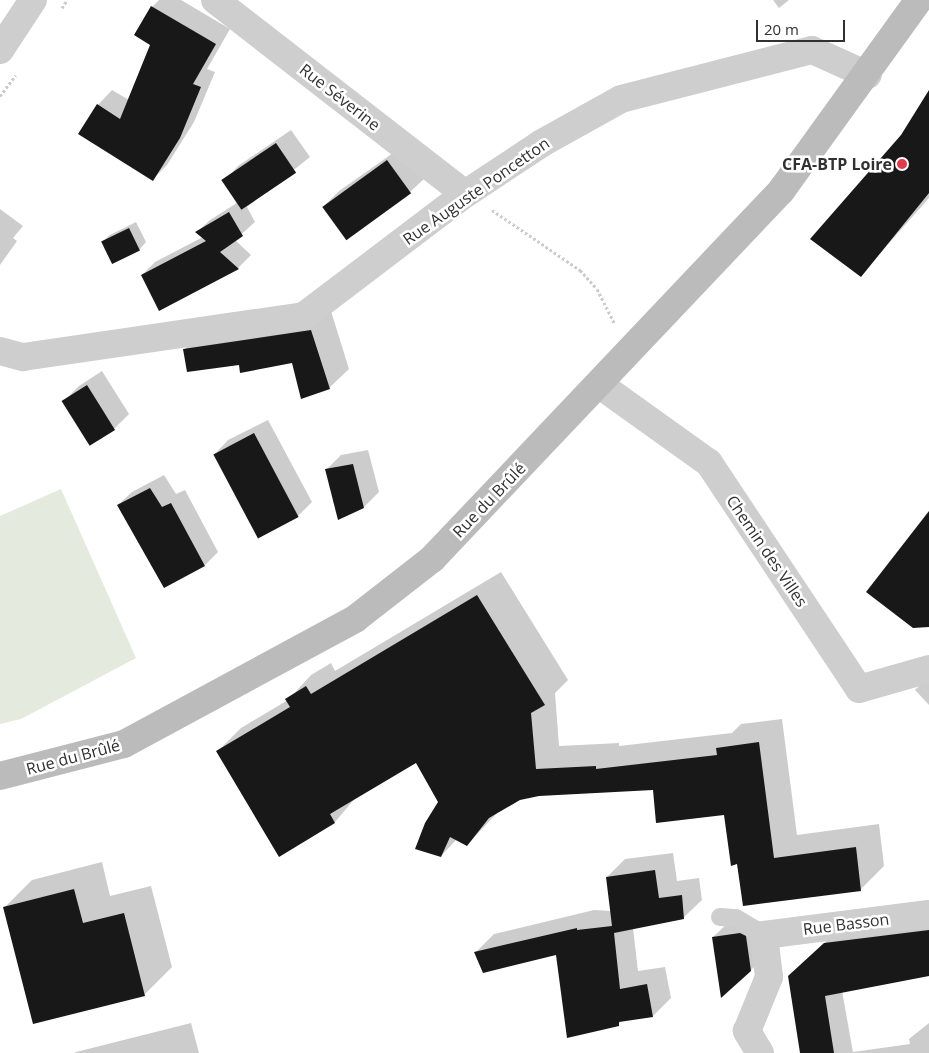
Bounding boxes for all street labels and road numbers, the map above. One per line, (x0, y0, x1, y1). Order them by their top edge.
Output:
street label: Rue Séverine (296, 60, 384, 134)
street label: Rue Auguste Poncetton (399, 133, 553, 249)
street label: Rue du Brûlé (449, 459, 529, 541)
street label: Chemin des Villes (723, 492, 811, 610)
street label: Rue du Brûlé (24, 735, 122, 779)
street label: Rue Basson (802, 909, 890, 939)

